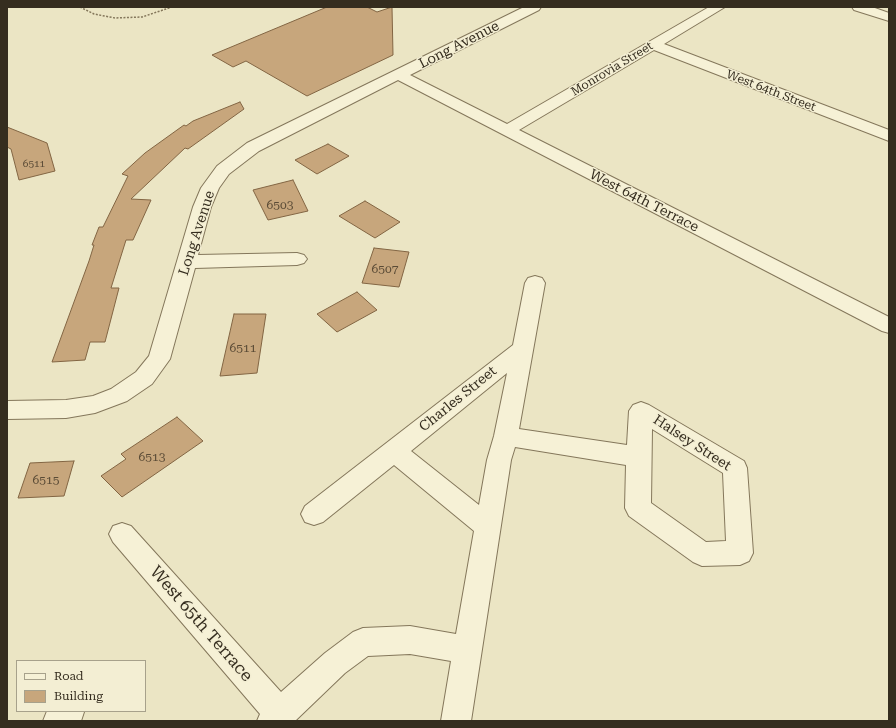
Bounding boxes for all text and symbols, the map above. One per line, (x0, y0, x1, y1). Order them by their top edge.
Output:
street label: Long Avenue (416, 18, 502, 72)
street label: Monrovia Street (568, 39, 656, 99)
street label: West 64th Street (724, 67, 818, 115)
house number: 6511 (23, 158, 45, 170)
street label: West 64th Terrace (586, 166, 702, 236)
street label: Long Avenue (175, 189, 219, 277)
house number: 6503 (267, 198, 293, 212)
house number: 6507 (372, 262, 398, 276)
house number: 6511 (230, 341, 256, 355)
street label: Charles Street (416, 363, 500, 435)
street label: Halsey Street (650, 412, 734, 474)
house number: 6513 (139, 450, 165, 464)
house number: 6515 (33, 473, 59, 487)
street label: West 65th Terrace (145, 562, 257, 686)
legend (16, 660, 146, 712)
text: Road (54, 669, 83, 683)
text: Building (54, 689, 103, 703)

